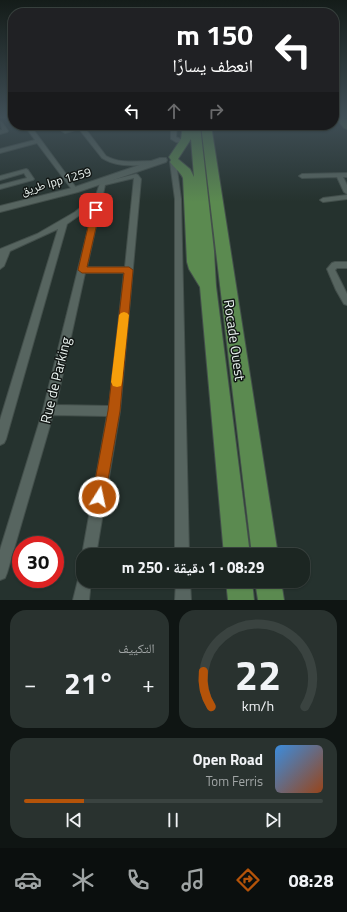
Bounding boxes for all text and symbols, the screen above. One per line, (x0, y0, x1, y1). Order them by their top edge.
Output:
text: 150 m (176, 13, 253, 56)
icon: left (267, 24, 319, 76)
text: انعطف يسارًا (172, 52, 253, 79)
icon: left (121, 100, 143, 122)
icon: ahead (163, 100, 185, 122)
icon: right (205, 100, 227, 122)
street label: طريق lpp 1259 (19, 162, 94, 200)
pin (79, 193, 113, 227)
icon: arrive (85, 199, 107, 221)
street label: Rocade Ouest (219, 298, 251, 382)
street label: Rue de Parking (34, 335, 76, 425)
position arrow (78, 476, 120, 518)
speed limit sign: 30 (12, 536, 64, 588)
text: 08:29 · 1 دقيقة · 250 m (122, 556, 264, 579)
text: التكييف (118, 638, 155, 658)
text: 22 (234, 643, 281, 706)
text: 21° (64, 660, 114, 706)
text: − (24, 667, 36, 701)
text: + (142, 667, 155, 701)
text: km/h (242, 695, 274, 717)
text: Open Road (193, 748, 263, 771)
text: Tom Ferris (206, 771, 263, 791)
icon: previous (63, 809, 85, 831)
icon: pause (162, 809, 184, 831)
icon: next (262, 809, 284, 831)
icon: car (14, 866, 42, 894)
icon: climate (69, 866, 97, 894)
icon: phone (124, 866, 152, 894)
icon: music (179, 866, 207, 894)
icon: directions (234, 866, 262, 894)
text: 08:28 (289, 867, 334, 894)

